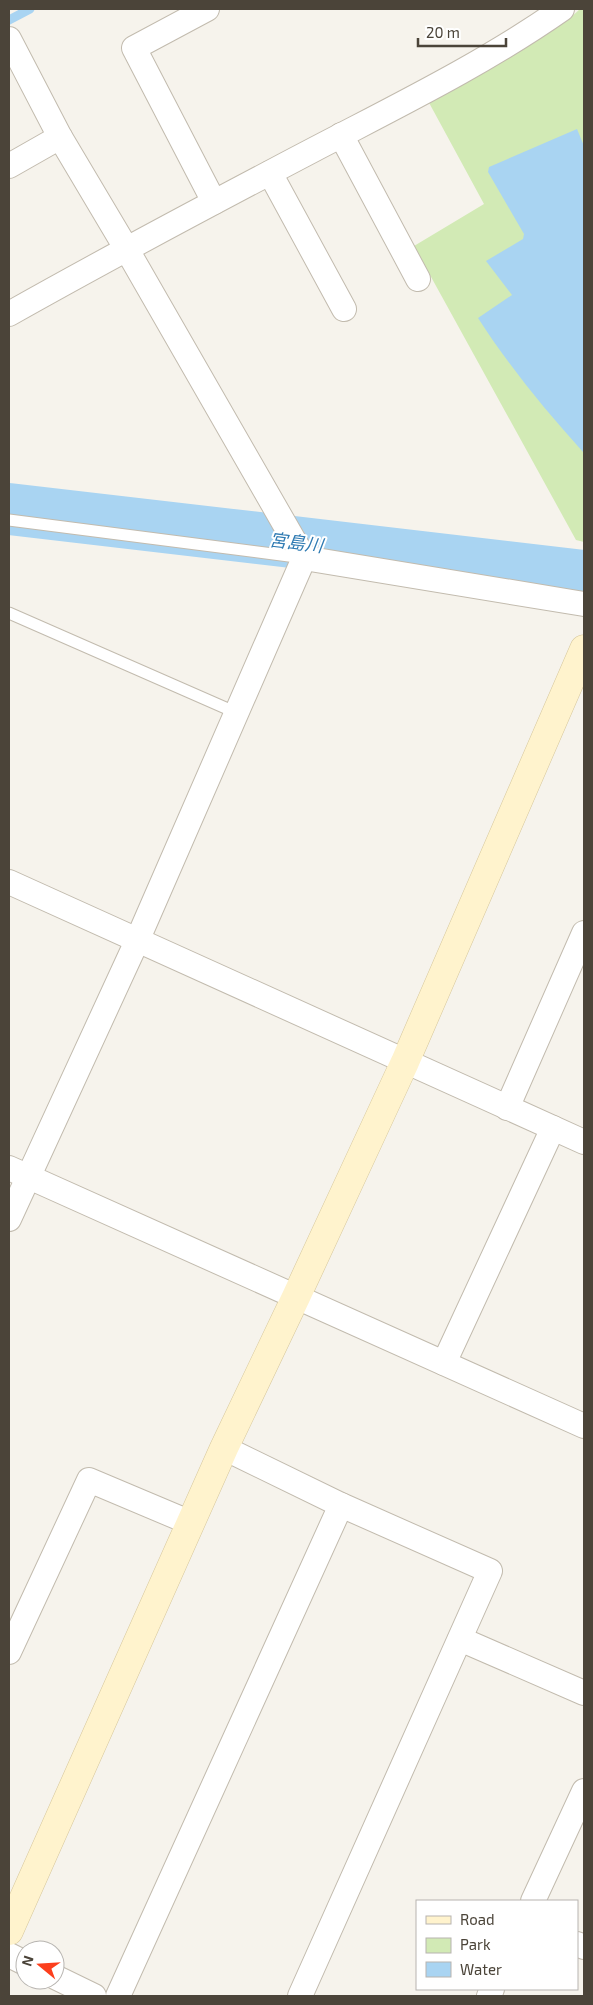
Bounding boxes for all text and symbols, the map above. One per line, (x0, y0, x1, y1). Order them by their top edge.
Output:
scale bar (418, 15, 506, 47)
text: 20 m (426, 23, 460, 41)
water label: 宮島川 (268, 528, 326, 556)
legend (416, 1900, 578, 1990)
text: Road (460, 1910, 495, 1928)
text: Park (460, 1935, 491, 1953)
north arrow (15, 1940, 65, 1990)
text: N (18, 1953, 37, 1968)
text: Water (460, 1960, 502, 1978)

